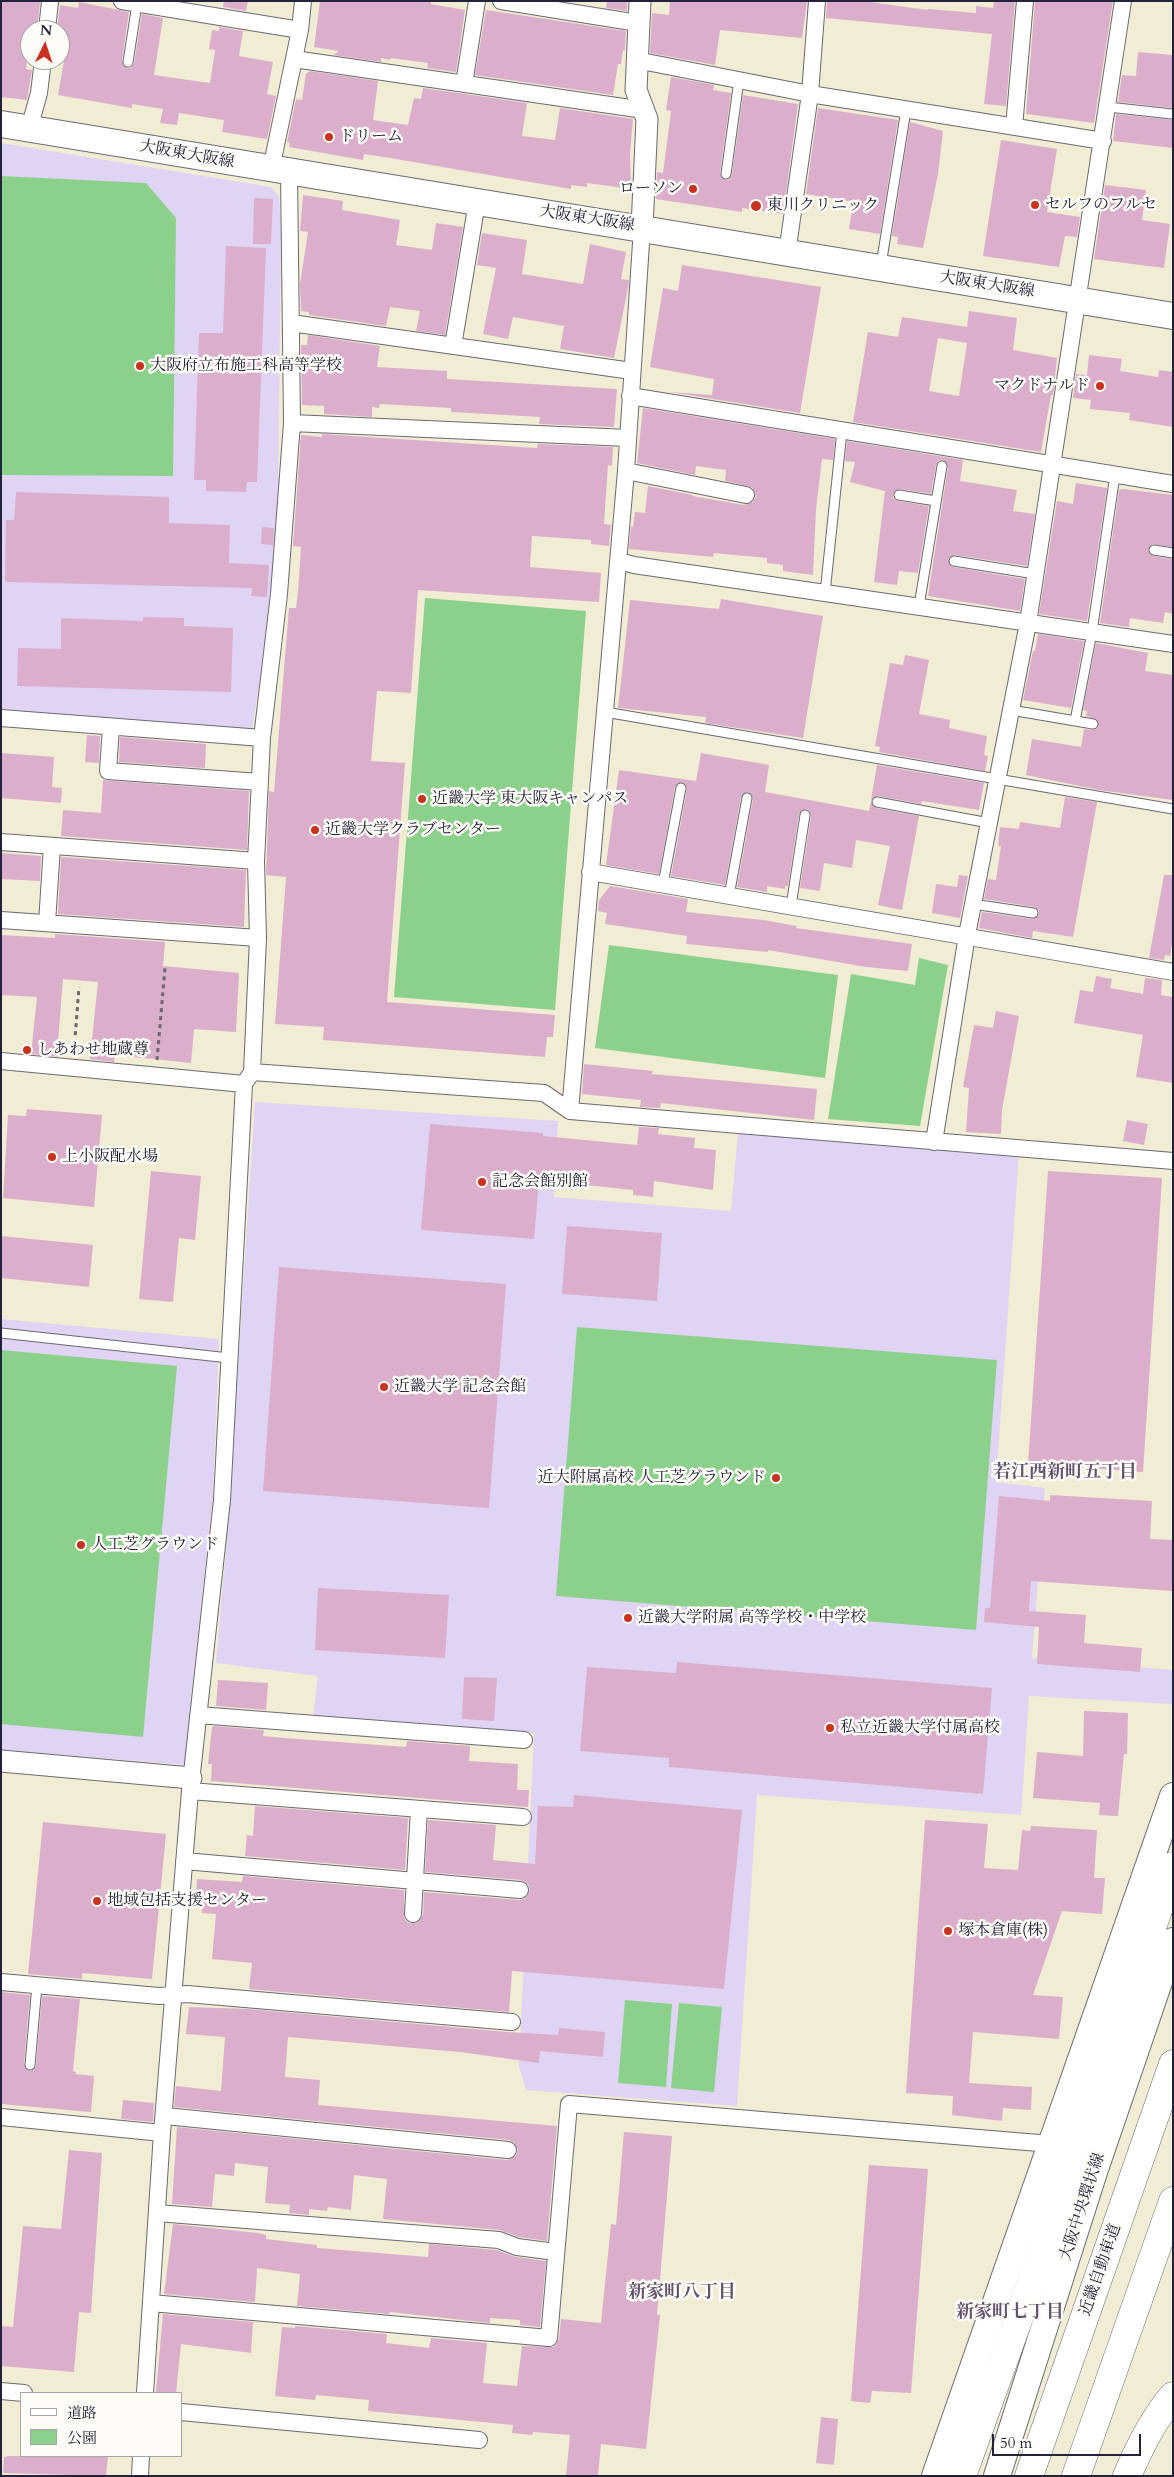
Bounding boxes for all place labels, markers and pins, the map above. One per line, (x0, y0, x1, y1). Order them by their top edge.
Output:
place label: ドリーム (339, 127, 403, 147)
marker: ドリーム (323, 131, 335, 143)
place label: ローソン (619, 179, 683, 199)
marker: ローソン (687, 183, 699, 195)
place label: セルフのフルセ (1045, 195, 1157, 215)
place label: 東川クリニック (767, 196, 879, 216)
marker: 東川クリニック (749, 199, 763, 213)
marker: セルフのフルセ (1029, 199, 1041, 211)
place label: 大阪府立布施工科高等学校 (150, 356, 342, 376)
marker: 大阪府立布施工科高等学校 (134, 360, 146, 372)
place label: マクドナルド (994, 376, 1090, 396)
marker: マクドナルド (1094, 380, 1106, 392)
place label: 近畿大学 東大阪キャンパス (432, 789, 628, 809)
marker: 近畿大学 東大阪キャンパス (416, 793, 428, 805)
place label: 近畿大学クラブセンター (325, 820, 501, 840)
marker: 近畿大学クラブセンター (309, 824, 321, 836)
place label: しあわせ地蔵尊 (37, 1040, 149, 1060)
marker: しあわせ地蔵尊 (21, 1044, 33, 1056)
place label: 上小阪配水場 (62, 1147, 158, 1167)
marker: 上小阪配水場 (46, 1151, 58, 1163)
place label: 記念会館別館 (492, 1172, 588, 1192)
marker: 記念会館別館 (476, 1176, 488, 1188)
place label: 近畿大学 記念会館 (394, 1377, 526, 1397)
marker: 近畿大学 記念会館 (378, 1381, 390, 1393)
place label: 近大附属高校 人工芝グラウンド (538, 1468, 766, 1488)
marker: 近大附属高校 人工芝グラウンド (770, 1472, 782, 1484)
place label: 人工芝グラウンド (91, 1535, 219, 1555)
marker: 人工芝グラウンド (75, 1539, 87, 1551)
place label: 近畿大学附属 高等学校・中学校 (638, 1608, 866, 1628)
marker: 近畿大学附属 高等学校・中学校 (622, 1612, 634, 1624)
place label: 私立近畿大学付属高校 (840, 1718, 1000, 1738)
marker: 私立近畿大学付属高校 (824, 1722, 836, 1734)
place label: 地域包括支援センター (107, 1891, 267, 1911)
marker: 地域包括支援センター (91, 1895, 103, 1907)
place label: 塚本倉庫(株) (958, 1921, 1048, 1941)
marker: 塚本倉庫(株) (942, 1925, 954, 1937)

